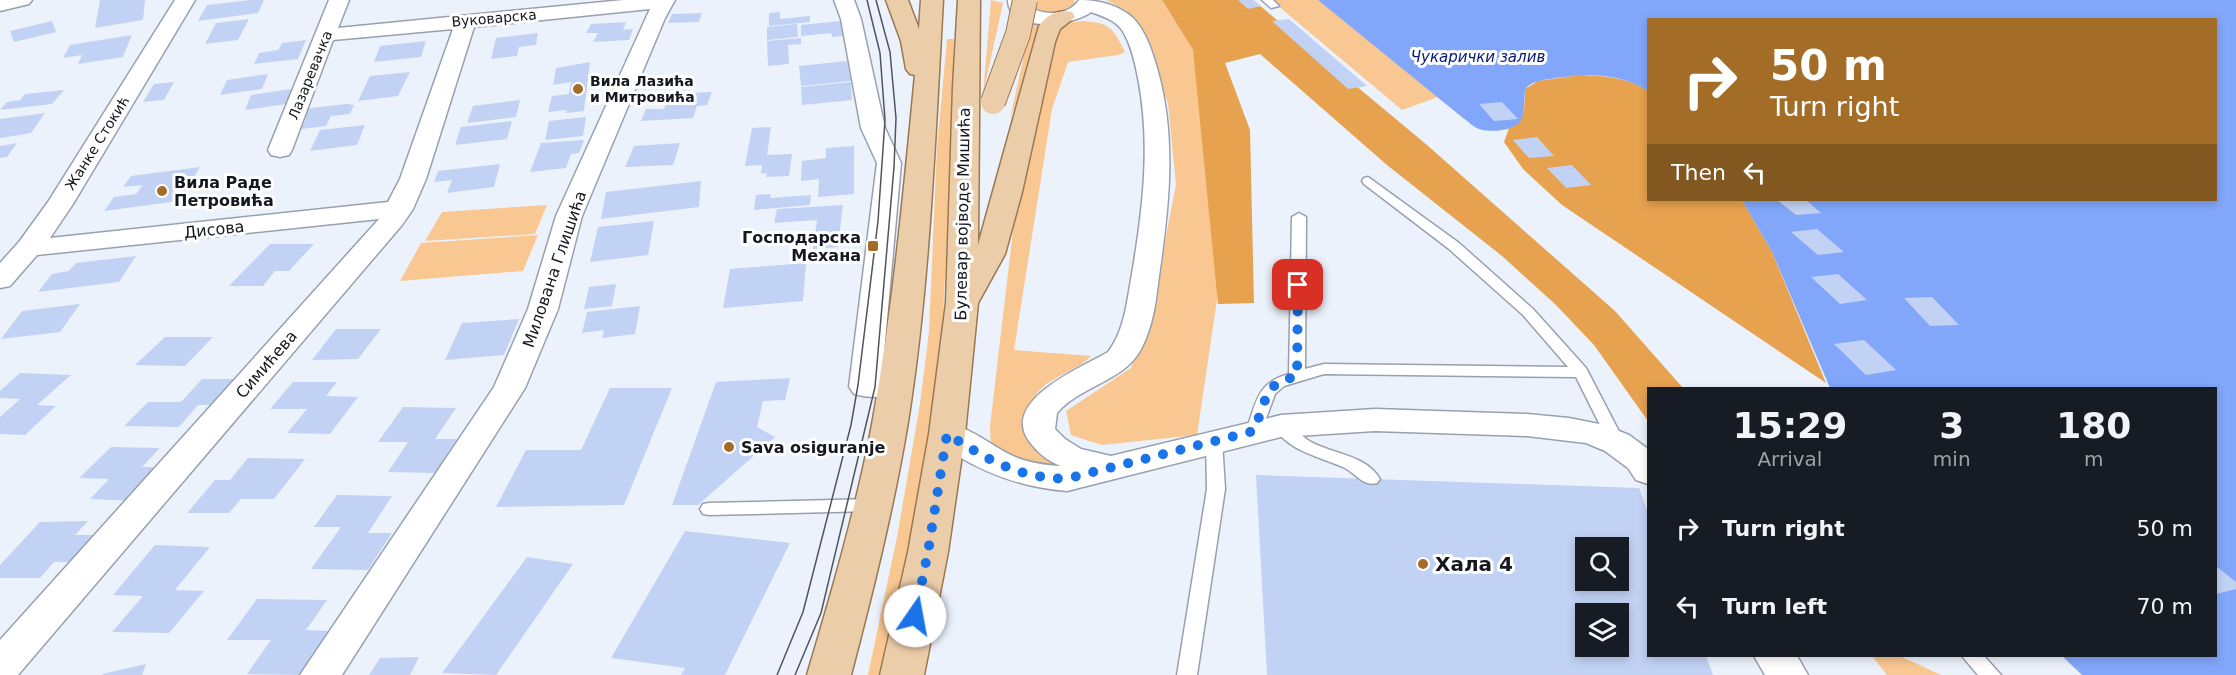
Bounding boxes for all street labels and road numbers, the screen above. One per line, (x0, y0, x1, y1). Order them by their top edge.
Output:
street label: Вуковарска (451, 6, 537, 30)
street label: Лазаревачка (285, 28, 335, 122)
street label: Жанке Стокић (62, 93, 132, 193)
street label: Булевар војводе Мишића (951, 107, 974, 321)
street label: Милована Глишића (519, 188, 590, 350)
street label: Дисова (183, 217, 245, 242)
street label: Симићева (232, 327, 301, 402)

